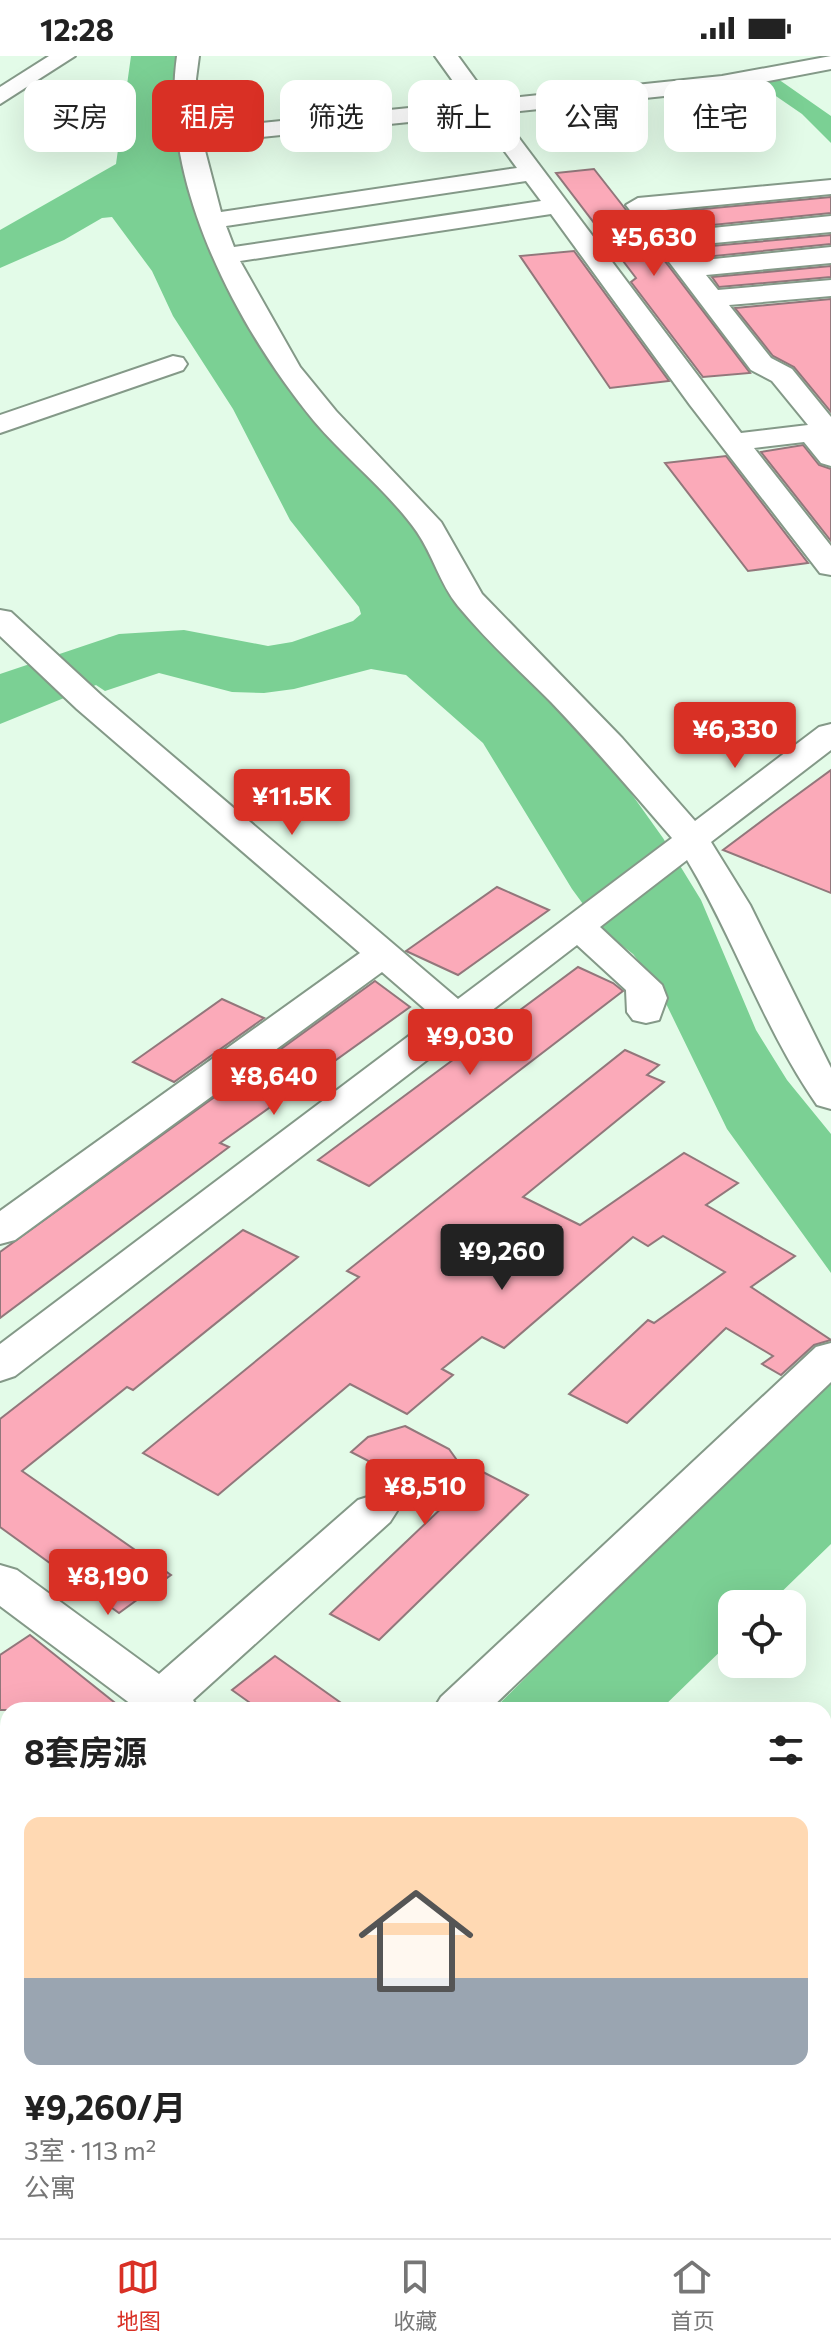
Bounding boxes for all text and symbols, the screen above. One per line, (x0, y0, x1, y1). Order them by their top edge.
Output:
text: 12:28 (40, 10, 114, 47)
chip: 买房 (24, 80, 136, 152)
chip: 租房 (152, 80, 264, 152)
chip: 筛选 (280, 80, 392, 152)
chip: 新上 (408, 80, 520, 152)
chip: 公寓 (536, 80, 648, 152)
chip: 住宅 (664, 80, 776, 152)
pin: ¥5,630 (589, 210, 719, 278)
text: ¥5,630 (611, 220, 697, 251)
pin: ¥6,330 (670, 702, 800, 770)
text: ¥6,330 (692, 712, 778, 743)
pin: ¥11.5K (227, 769, 357, 837)
text: ¥11.5K (252, 779, 332, 810)
pin: ¥9,030 (405, 1009, 535, 1077)
text: ¥9,030 (426, 1019, 514, 1050)
pin: ¥8,640 (209, 1049, 339, 1117)
text: ¥8,640 (230, 1059, 318, 1090)
pin: ¥9,260 (437, 1224, 567, 1292)
text: ¥9,260 (459, 1234, 545, 1265)
pin: ¥8,510 (360, 1459, 490, 1527)
text: ¥8,510 (383, 1469, 467, 1500)
pin: ¥8,190 (43, 1549, 173, 1617)
text: ¥8,190 (67, 1559, 149, 1590)
map controls (718, 1590, 806, 1678)
button: locate (718, 1590, 806, 1678)
icon: filters (764, 1728, 808, 1772)
text: 8套房源 (24, 1730, 147, 1772)
icon: home (344, 1869, 488, 2013)
text: ¥9,260/月 (24, 2085, 186, 2127)
text: 3室 · 113 m² (24, 2134, 156, 2165)
text: 公寓 (24, 2171, 76, 2202)
tab: 地图 (116, 2255, 161, 2335)
tab: 收藏 (393, 2255, 438, 2335)
tab: 首页 (670, 2255, 715, 2335)

